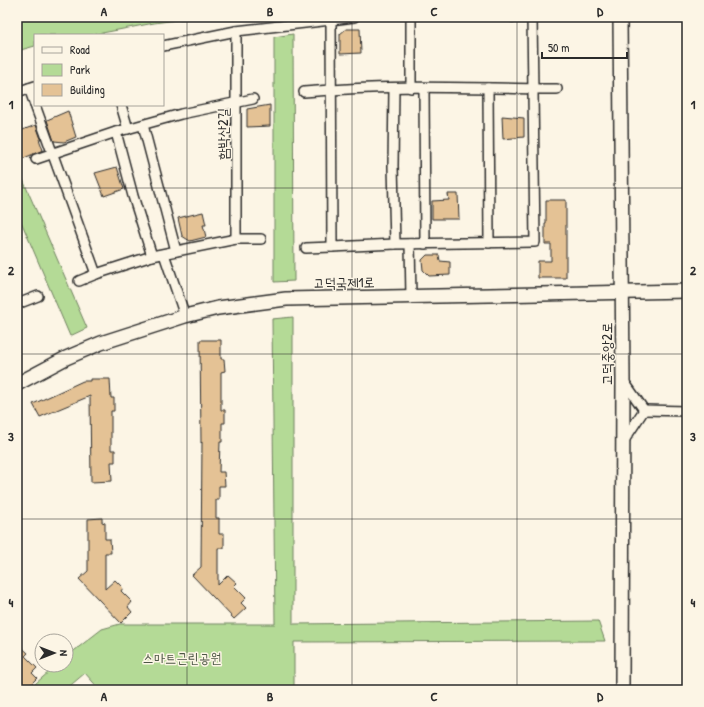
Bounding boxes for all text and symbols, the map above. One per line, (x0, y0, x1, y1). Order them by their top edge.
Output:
text: A (101, 2, 108, 20)
text: B (267, 2, 274, 20)
text: C (430, 2, 438, 20)
text: D (597, 2, 604, 20)
legend (34, 34, 164, 106)
scale bar (542, 34, 627, 60)
text: 50 m (548, 39, 569, 56)
text: Road (70, 41, 90, 58)
text: Park (70, 61, 90, 78)
text: Building (70, 81, 105, 98)
text: 1 (9, 95, 14, 113)
text: 1 (691, 95, 696, 113)
street label: 함박산2길 (213, 107, 232, 160)
text: 2 (8, 261, 15, 279)
text: 2 (690, 261, 697, 279)
street label: 고덕국제1로 (313, 272, 375, 292)
street label: 고덕중앙2로 (597, 323, 616, 385)
text: 3 (8, 427, 14, 445)
text: 3 (690, 427, 696, 445)
text: 4 (9, 593, 14, 611)
text: 4 (691, 593, 696, 611)
north arrow (34, 633, 74, 673)
park label: 스마트근린공원 (143, 648, 221, 667)
text: N (57, 650, 71, 656)
text: A (101, 687, 108, 705)
text: B (267, 687, 274, 705)
text: C (430, 687, 438, 705)
text: D (597, 687, 604, 705)

